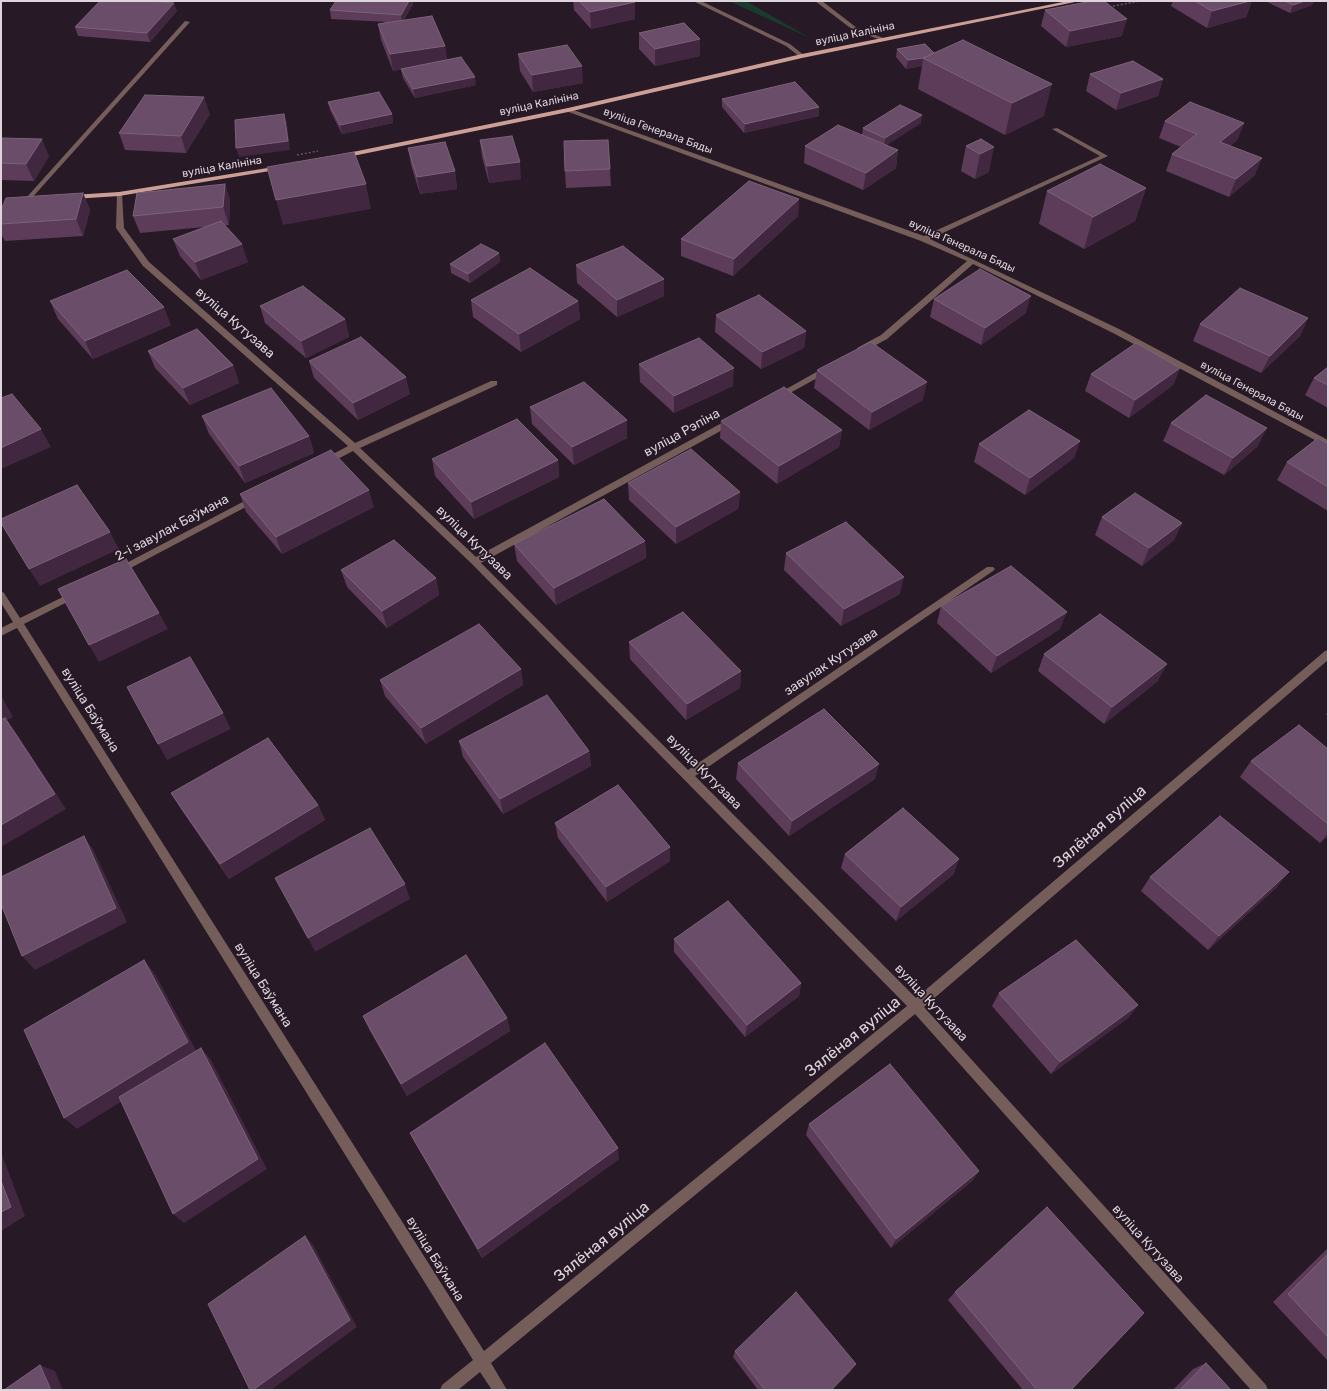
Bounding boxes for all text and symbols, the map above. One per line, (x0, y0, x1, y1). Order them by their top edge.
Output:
street label: вуліца Калініна (814, 19, 896, 49)
street label: вуліца Калініна (498, 89, 580, 119)
street label: вуліца Генерала Бяды (602, 105, 714, 157)
street label: вуліца Калініна (181, 153, 263, 181)
street label: вуліца Генерала Бяды (907, 217, 1017, 275)
street label: вуліца Кутузава (192, 284, 278, 362)
street label: вуліца Генерала Бяды (1198, 358, 1306, 424)
street label: вуліца Рэпіна (641, 406, 723, 460)
street label: 2-і завулак Баўмана (113, 491, 231, 565)
street label: вуліца Кутузава (433, 503, 515, 583)
street label: завулак Кутузава (781, 625, 881, 699)
street label: вуліца Баўмана (58, 665, 122, 755)
street label: вуліца Кутузава (663, 731, 745, 813)
street label: Зялёная вуліца (1049, 781, 1151, 873)
street label: вуліца Баўмана (231, 940, 295, 1030)
street label: вуліца Кутузава (891, 961, 971, 1045)
street label: Зялёная вуліца (801, 993, 905, 1081)
street label: Зялёная вуліца (550, 1198, 654, 1286)
street label: вуліца Кутузава (1109, 1202, 1187, 1286)
street label: вуліца Баўмана (403, 1214, 467, 1304)

